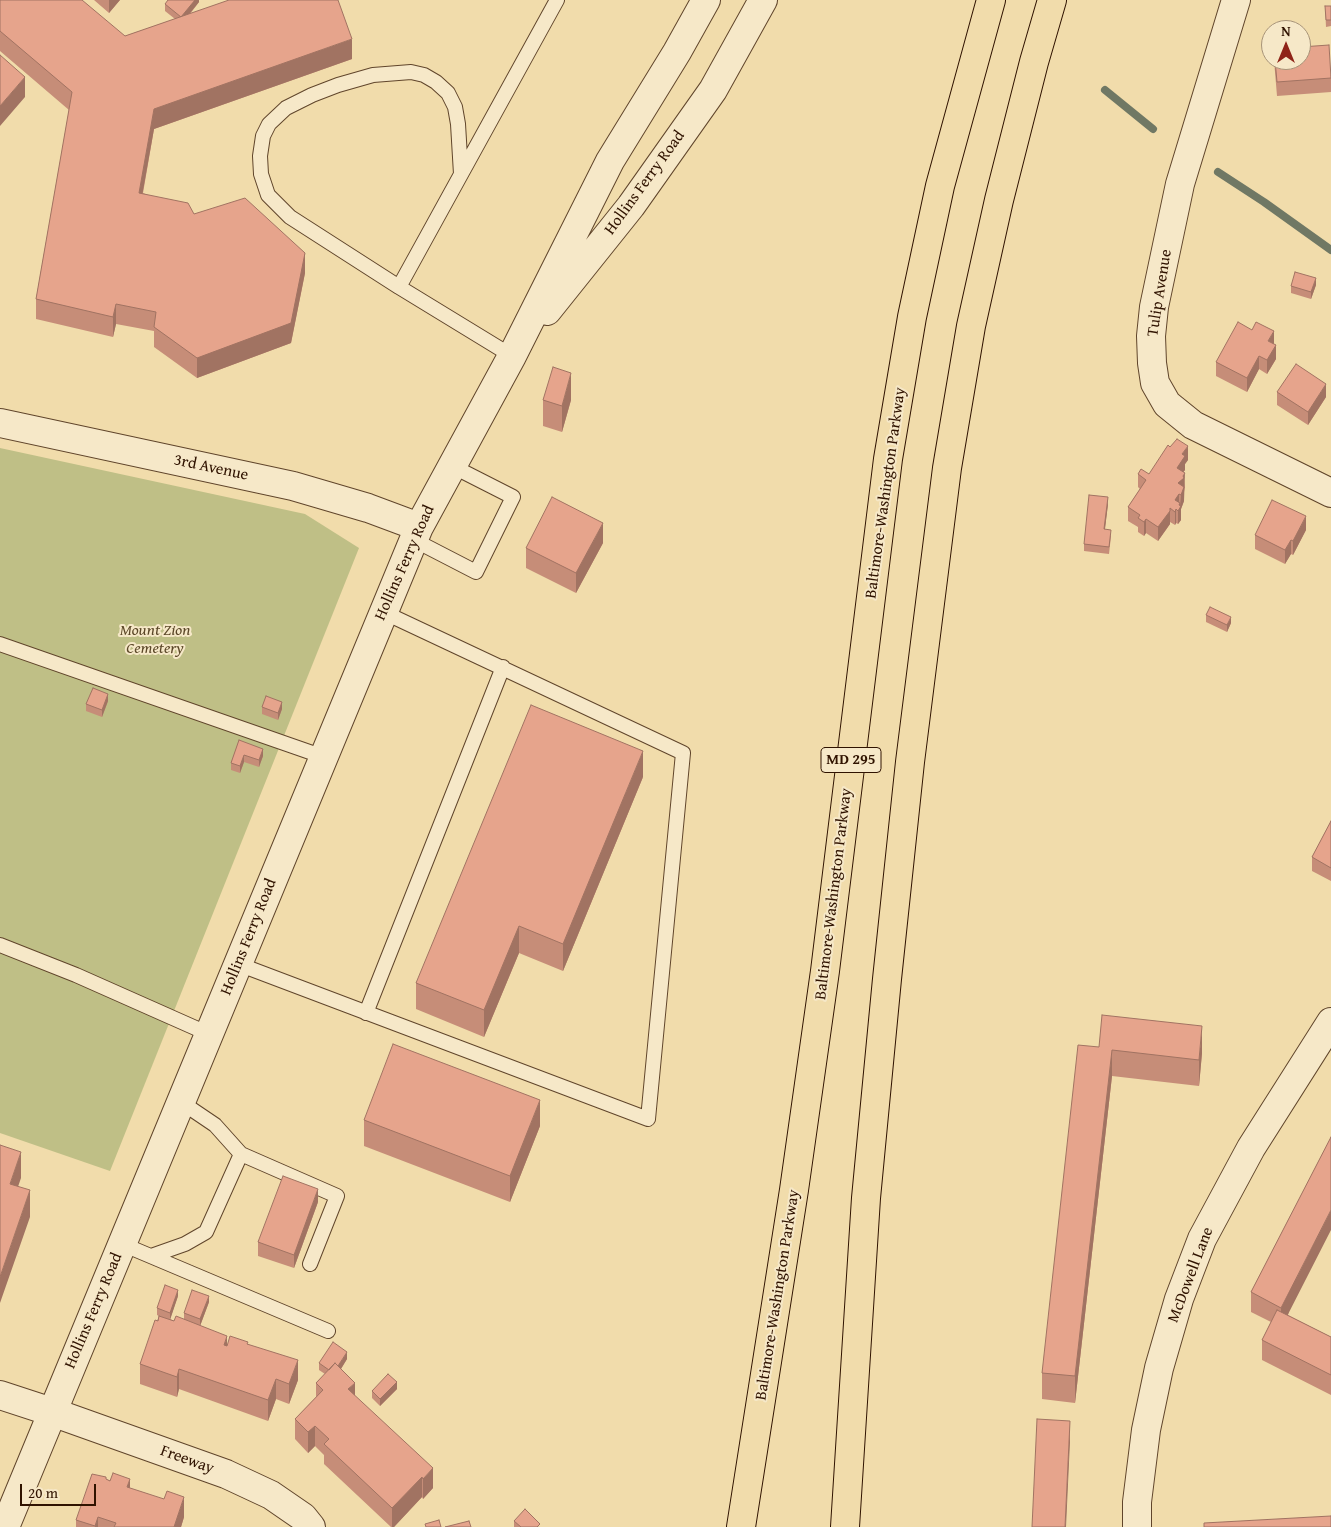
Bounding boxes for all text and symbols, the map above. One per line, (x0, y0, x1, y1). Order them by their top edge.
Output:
north arrow (1261, 20, 1311, 70)
text: N (1281, 21, 1291, 41)
street label: Hollins Ferry Road (601, 127, 689, 239)
street label: Tulip Avenue (1144, 248, 1176, 338)
street label: Baltimore-Washington Parkway (862, 386, 910, 600)
street label: 3rd Avenue (172, 451, 250, 485)
street label: Hollins Ferry Road (371, 502, 439, 624)
park label: Mount Zion Cemetery (120, 621, 190, 659)
road number: MD 295 (821, 748, 881, 772)
street label: Baltimore-Washington Parkway (811, 787, 857, 1001)
street label: Hollins Ferry Road (217, 876, 281, 998)
street label: Baltimore-Washington Parkway (752, 1188, 804, 1402)
street label: McDowell Lane (1164, 1225, 1218, 1325)
street label: Hollins Ferry Road (61, 1250, 127, 1372)
street label: Freeway (157, 1441, 217, 1479)
scale bar (22, 1474, 99, 1506)
text: 20 m (28, 1482, 58, 1503)

